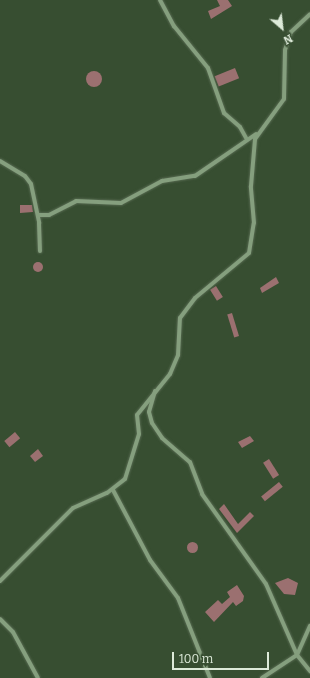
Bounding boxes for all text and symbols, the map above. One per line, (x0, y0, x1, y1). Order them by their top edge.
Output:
north arrow (262, 8, 302, 48)
text: N (281, 31, 295, 47)
scale bar (174, 644, 271, 670)
text: 100 m (179, 652, 213, 666)

